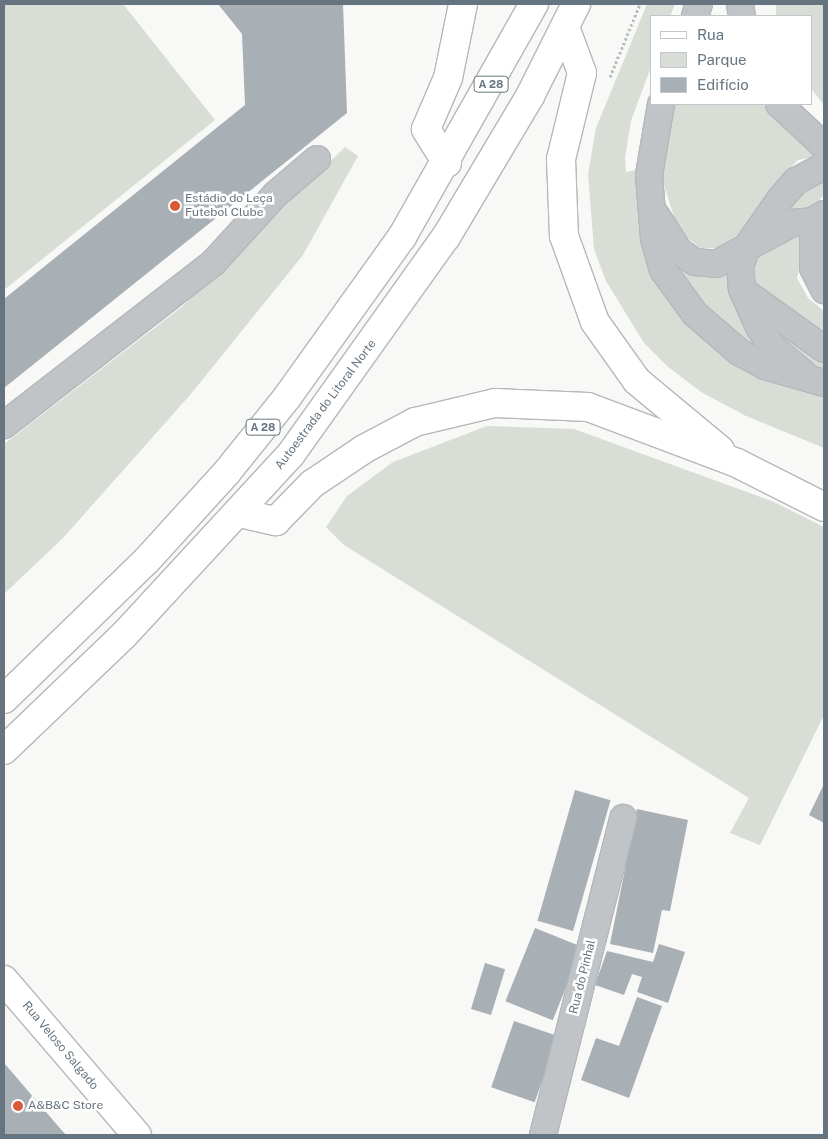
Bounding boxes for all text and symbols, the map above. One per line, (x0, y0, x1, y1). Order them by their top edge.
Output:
legend (650, 15, 813, 105)
text: Rua (697, 26, 724, 43)
text: Parque (697, 51, 747, 68)
road number: A 28 (474, 76, 508, 92)
text: Edifício (697, 76, 749, 93)
place label: Estádio do Leça Futebol Clube (185, 192, 273, 220)
marker: Estádio do Leça Futebol Clube (169, 200, 181, 212)
street label: Autoestrada do Litoral Norte (272, 337, 380, 473)
road number: A 28 (246, 418, 280, 436)
street label: Rua do Pinhal (567, 938, 599, 1016)
street label: Rua Veloso Salgado (19, 999, 101, 1093)
place label: A&B&C Store (28, 1099, 103, 1113)
marker: A&B&C Store (12, 1100, 24, 1112)

